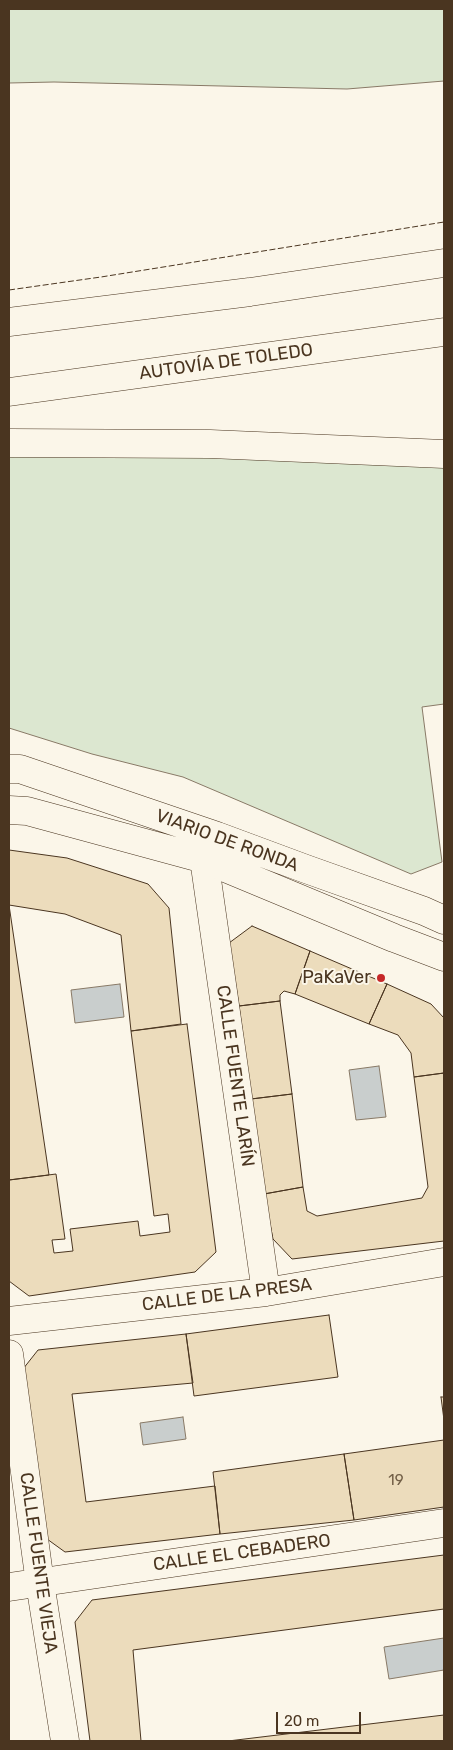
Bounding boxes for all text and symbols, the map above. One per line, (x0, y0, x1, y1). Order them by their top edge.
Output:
street label: AUTOVÍA DE TOLEDO (138, 339, 314, 385)
street label: VIARIO DE RONDA (153, 805, 301, 877)
place label: PaKaVer (302, 967, 371, 989)
marker: PaKaVer (375, 972, 387, 984)
street label: CALLE FUENTE LARÍN (212, 984, 258, 1168)
street label: CALLE DE LA PRESA (141, 1274, 313, 1316)
street label: CALLE FUENTE VIEJA (15, 1471, 61, 1655)
house number: 19 (388, 1472, 404, 1490)
street label: CALLE EL CEBADERO (152, 1530, 332, 1576)
scale bar (278, 1702, 363, 1734)
text: 20 m (284, 1712, 319, 1730)

